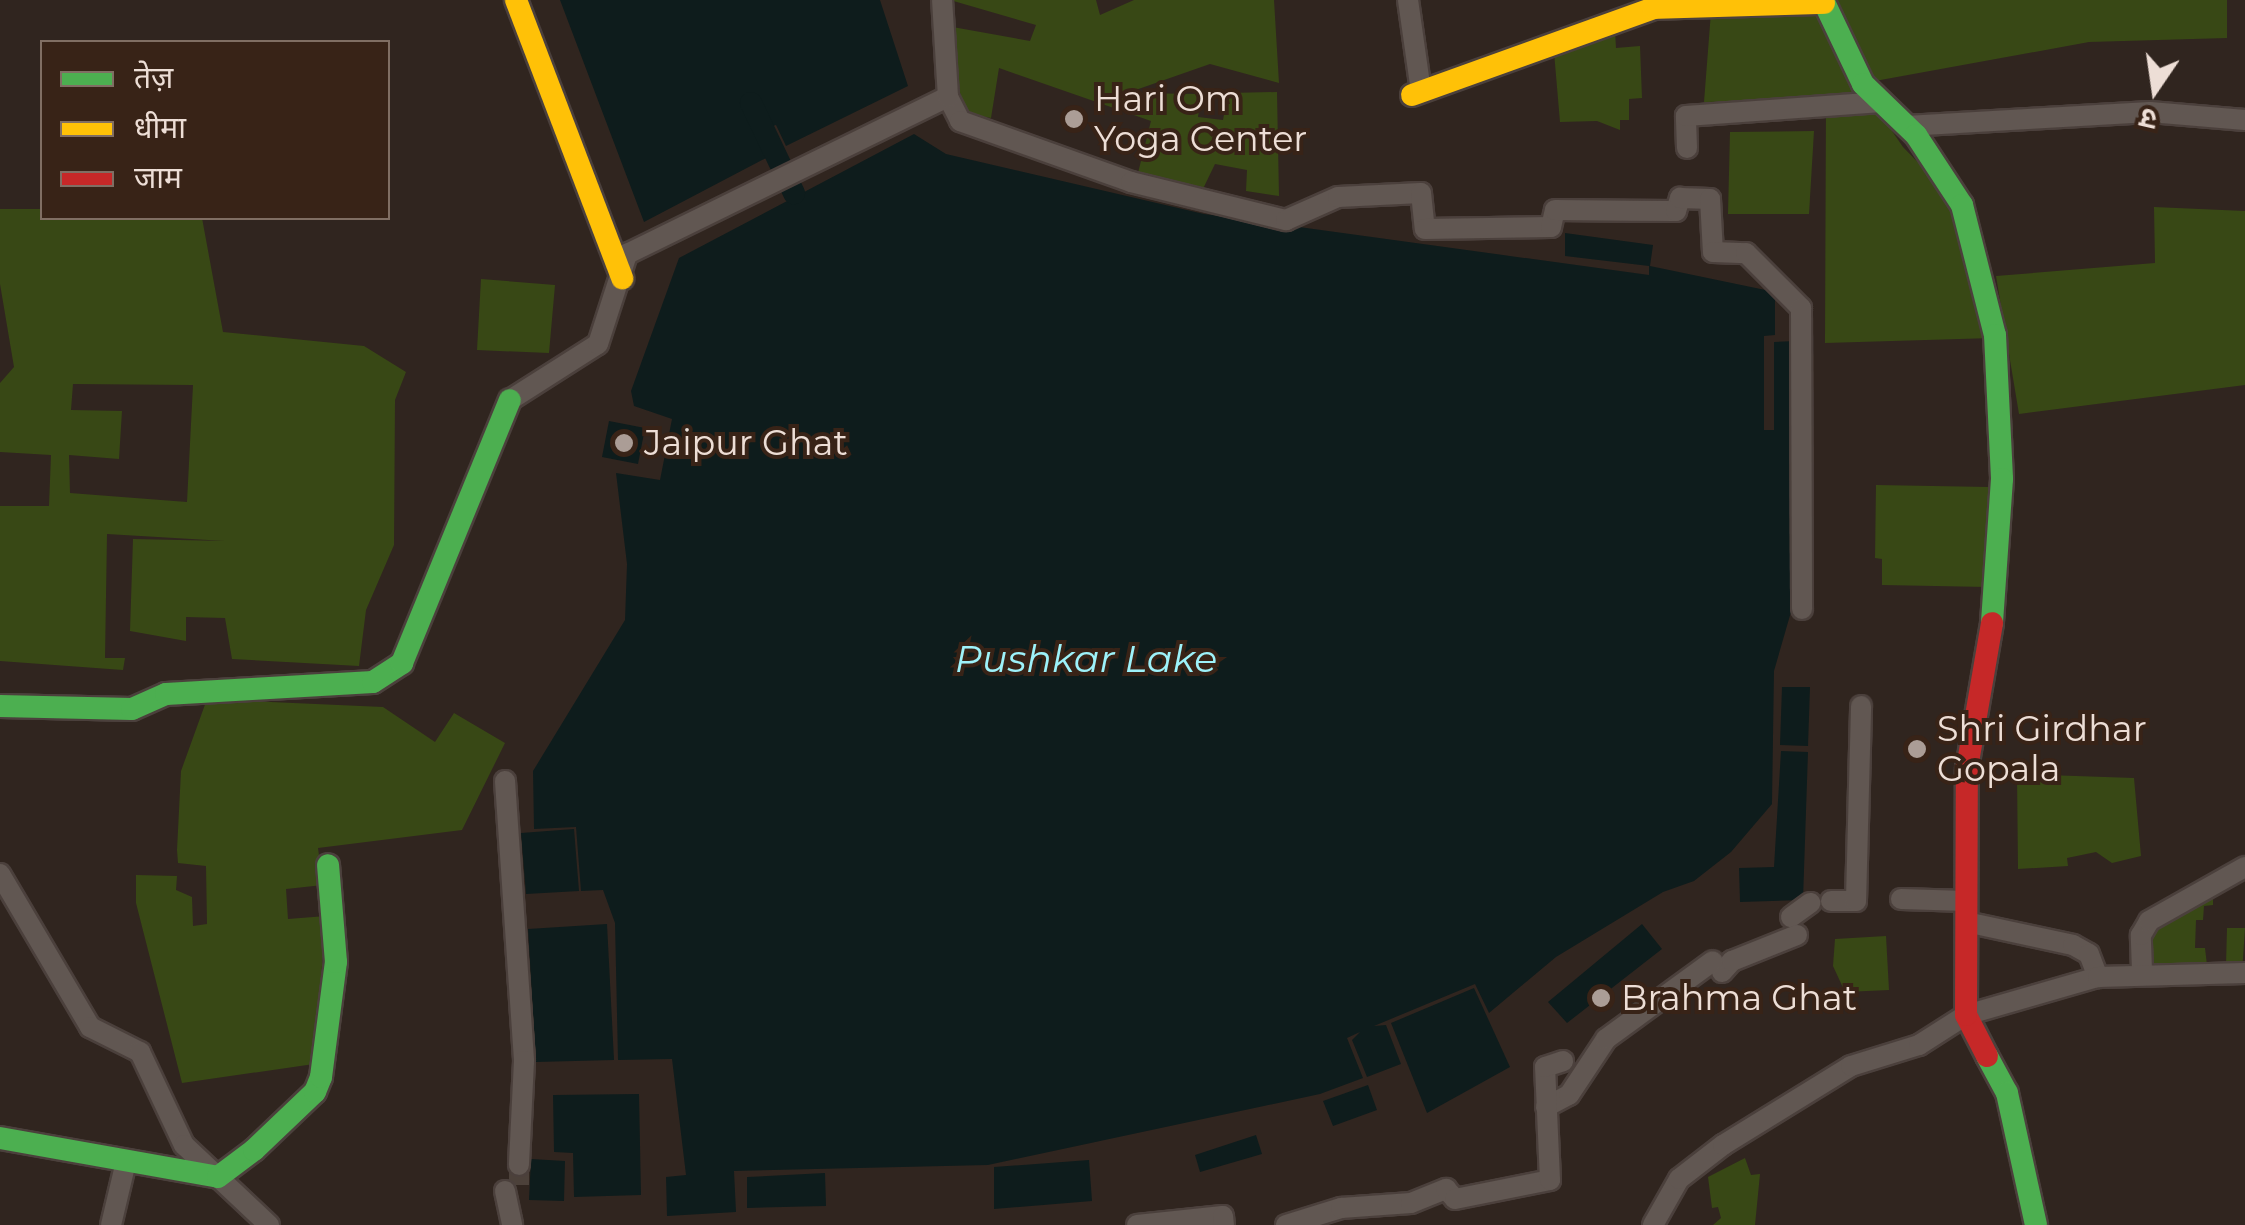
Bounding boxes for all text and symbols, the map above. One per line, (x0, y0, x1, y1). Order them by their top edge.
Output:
legend (40, 40, 390, 220)
north arrow (2105, 40, 2205, 140)
text: तेज़ (134, 59, 173, 96)
place label: Hari Om Yoga Center (1094, 78, 1307, 160)
text: उ (2136, 101, 2160, 138)
marker: Hari Om Yoga Center (1063, 108, 1085, 130)
text: धीमा (134, 109, 186, 146)
text: जाम (134, 159, 182, 196)
place label: Jaipur Ghat (644, 422, 848, 464)
marker: Jaipur Ghat (613, 432, 635, 454)
water label: Pushkar Lake (955, 636, 1217, 682)
place label: Shri Girdhar Gopala (1937, 708, 2147, 790)
marker: Shri Girdhar Gopala (1906, 738, 1928, 760)
place label: Brahma Ghat (1621, 977, 1857, 1019)
marker: Brahma Ghat (1590, 987, 1612, 1009)

